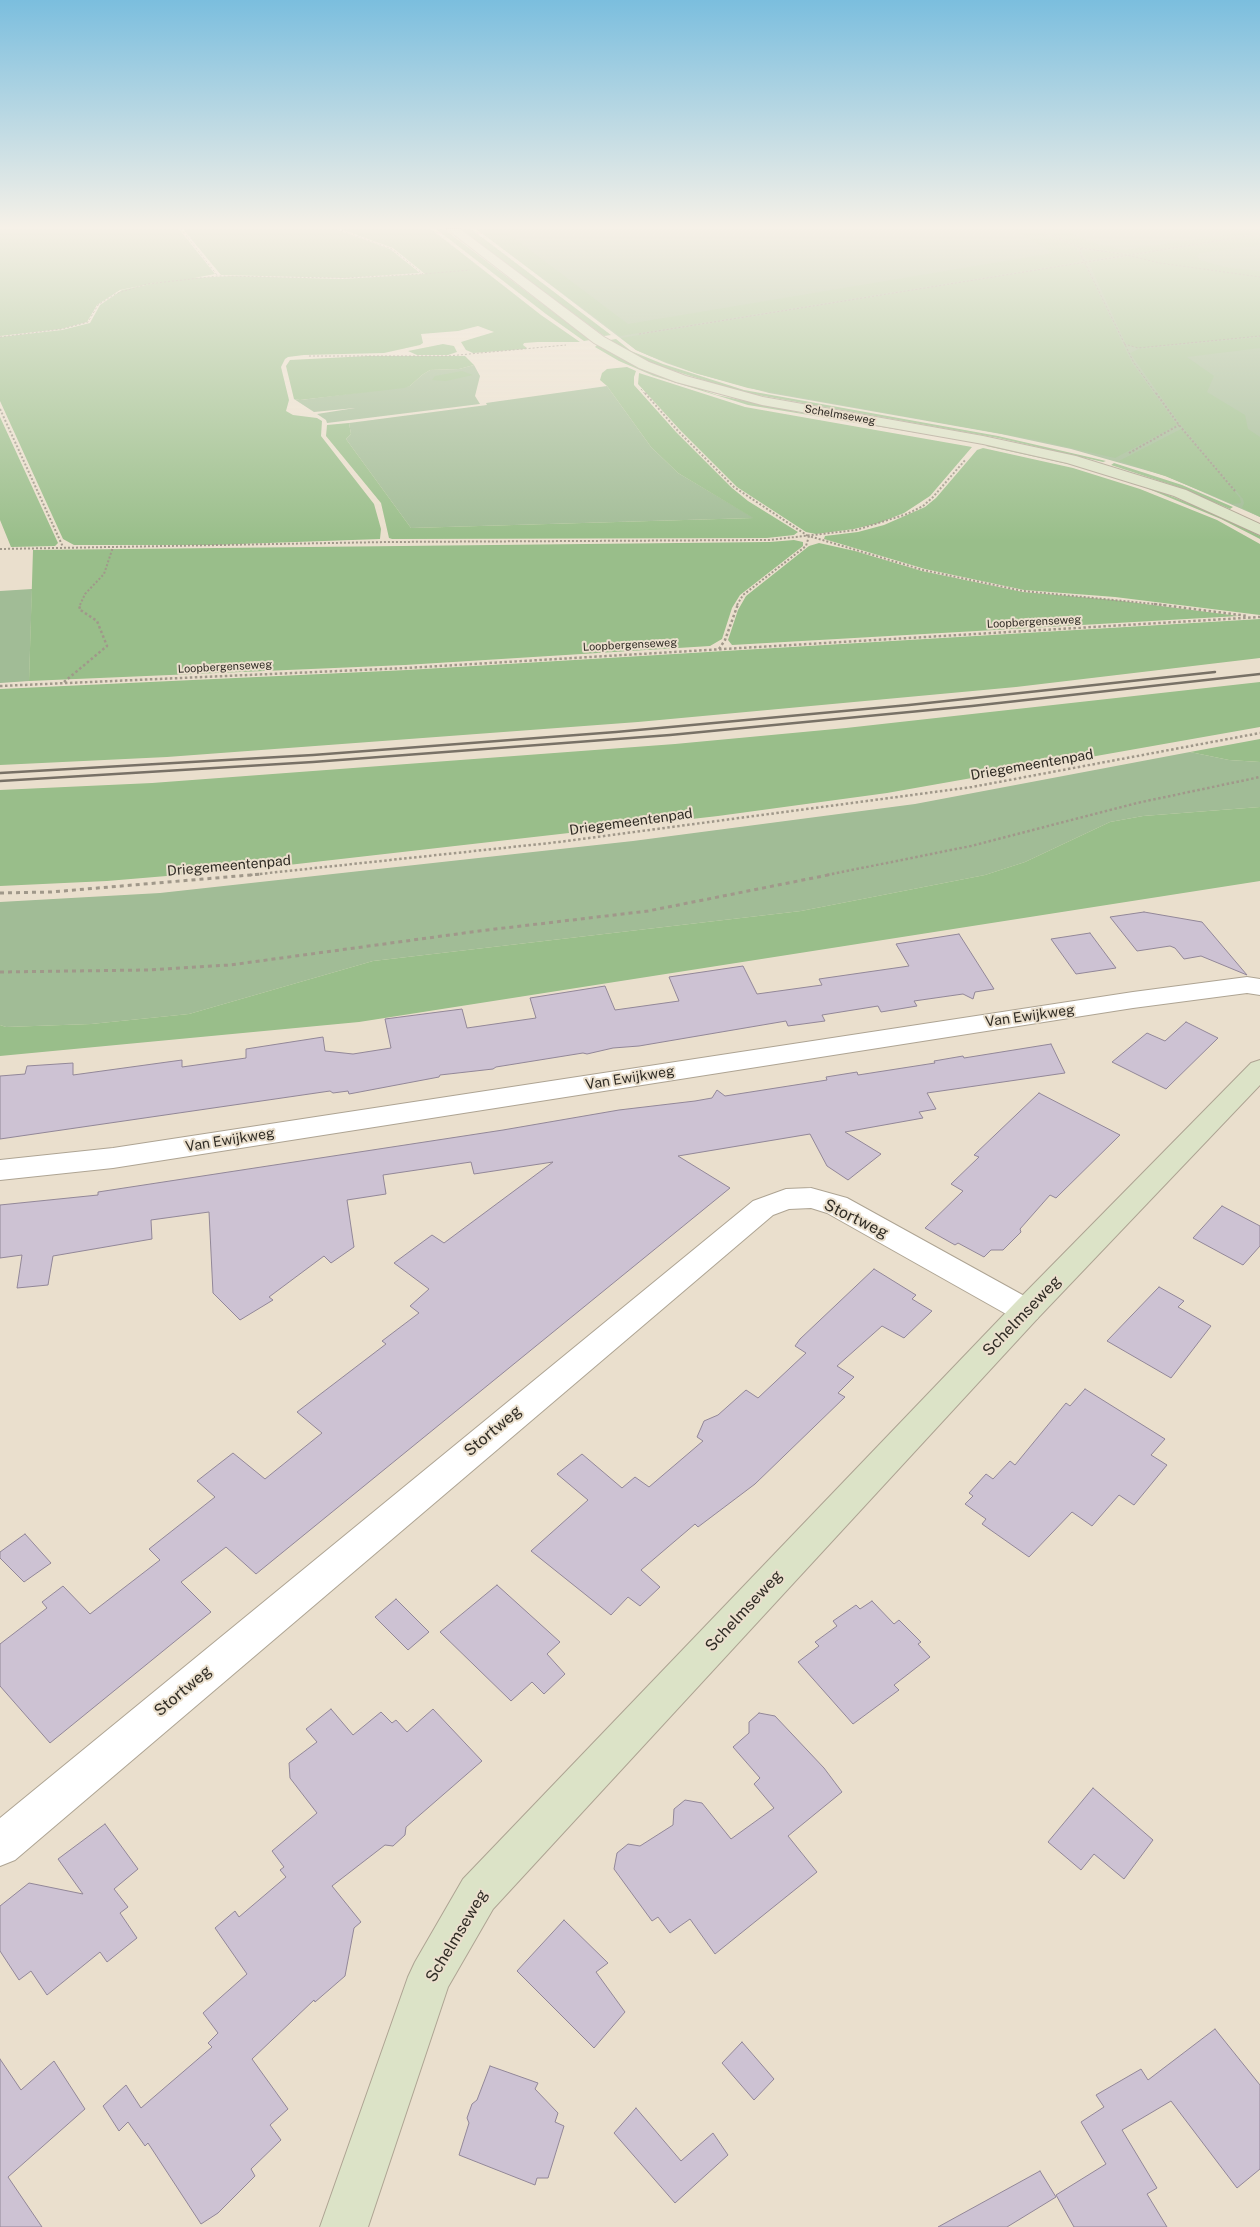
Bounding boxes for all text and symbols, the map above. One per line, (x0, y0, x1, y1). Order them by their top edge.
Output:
street label: Schelmseweg (803, 402, 877, 428)
street label: Loopbergenseweg (986, 613, 1082, 631)
street label: Loopbergenseweg (582, 636, 678, 654)
street label: Loopbergenseweg (177, 658, 273, 676)
street label: Driegemeentenpad (969, 746, 1095, 784)
street label: Driegemeentenpad (568, 805, 694, 839)
street label: Driegemeentenpad (166, 852, 292, 880)
street label: Van Ewijkweg (984, 1001, 1076, 1031)
street label: Van Ewijkweg (584, 1063, 676, 1093)
street label: Van Ewijkweg (184, 1125, 276, 1155)
street label: Stortweg (821, 1195, 891, 1243)
street label: Schelmseweg (979, 1272, 1065, 1360)
street label: Stortweg (460, 1401, 526, 1461)
street label: Schelmseweg (701, 1566, 787, 1656)
street label: Stortweg (150, 1661, 216, 1721)
street label: Schelmseweg (422, 1886, 492, 1986)

